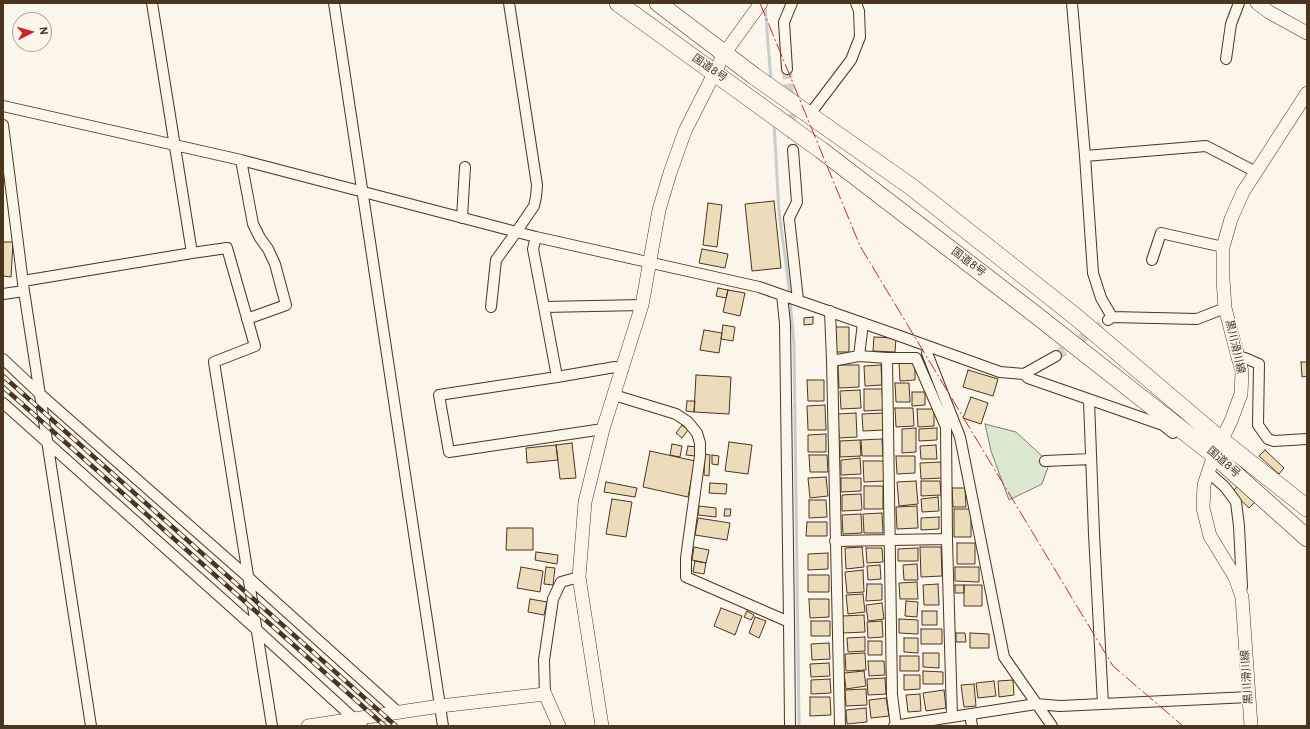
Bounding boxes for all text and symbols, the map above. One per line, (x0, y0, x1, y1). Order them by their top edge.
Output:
north arrow (12, 12, 52, 52)
text: N (36, 26, 50, 36)
street label: 国道8号 (689, 52, 729, 86)
street label: 国道8号 (948, 246, 988, 280)
street label: 黒川滑川線 (1221, 319, 1247, 375)
street label: 国道8号 (1204, 445, 1242, 481)
street label: 黒川滑川線 (1239, 649, 1257, 705)

